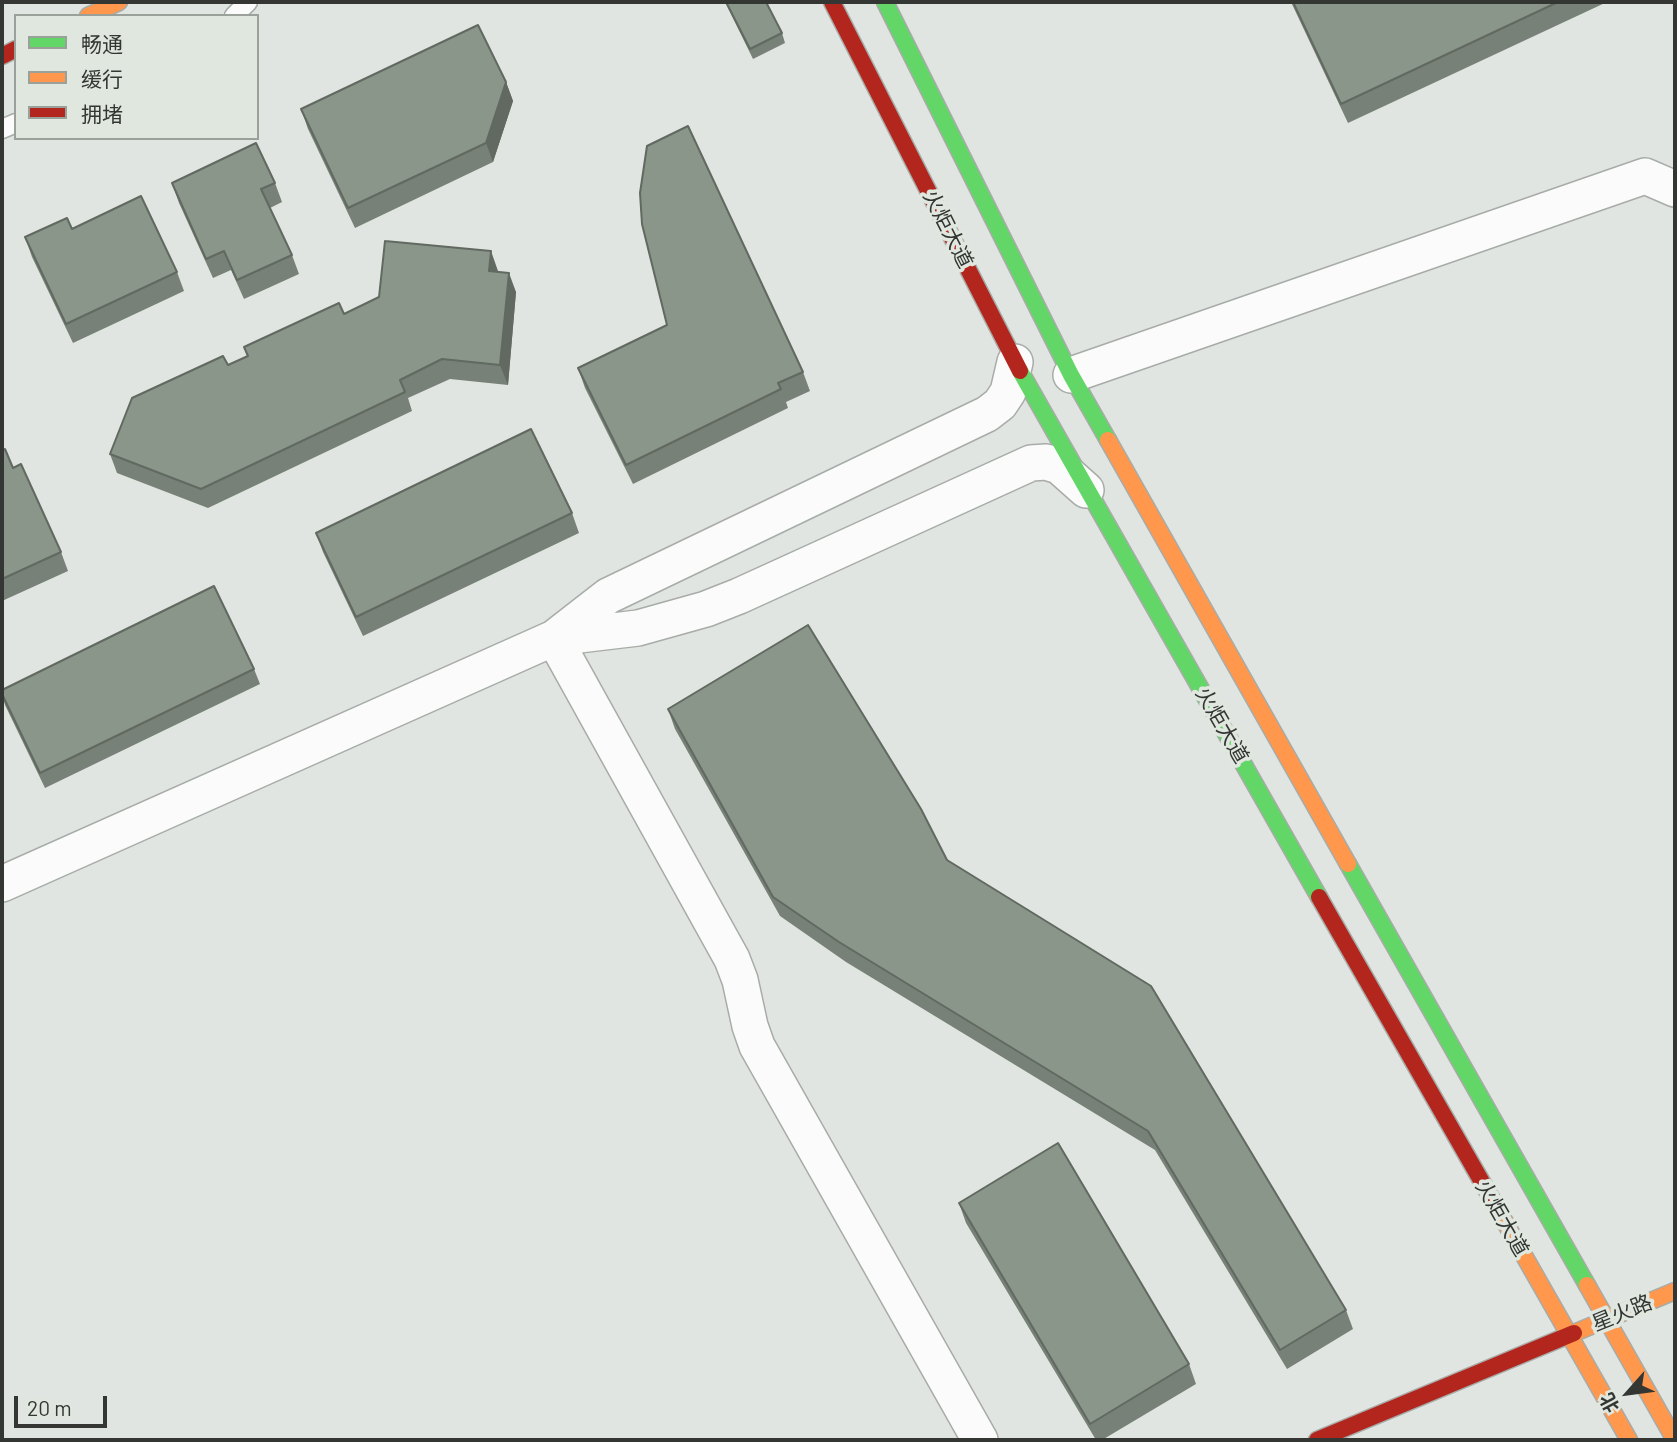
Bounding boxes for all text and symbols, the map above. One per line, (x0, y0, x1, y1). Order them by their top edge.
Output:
legend (14, 14, 259, 140)
text: 畅通 (81, 31, 123, 56)
text: 缓行 (81, 66, 123, 91)
text: 拥堵 (81, 101, 123, 126)
street label: 火炬大道 (918, 186, 978, 272)
street label: 火炬大道 (1190, 682, 1254, 768)
street label: 火炬大道 (1470, 1175, 1534, 1261)
street label: 星火路 (1588, 1290, 1656, 1336)
north arrow (1593, 1358, 1663, 1428)
scale bar (18, 1382, 110, 1426)
text: 北 (1594, 1389, 1624, 1417)
text: 20 m (27, 1395, 72, 1420)

